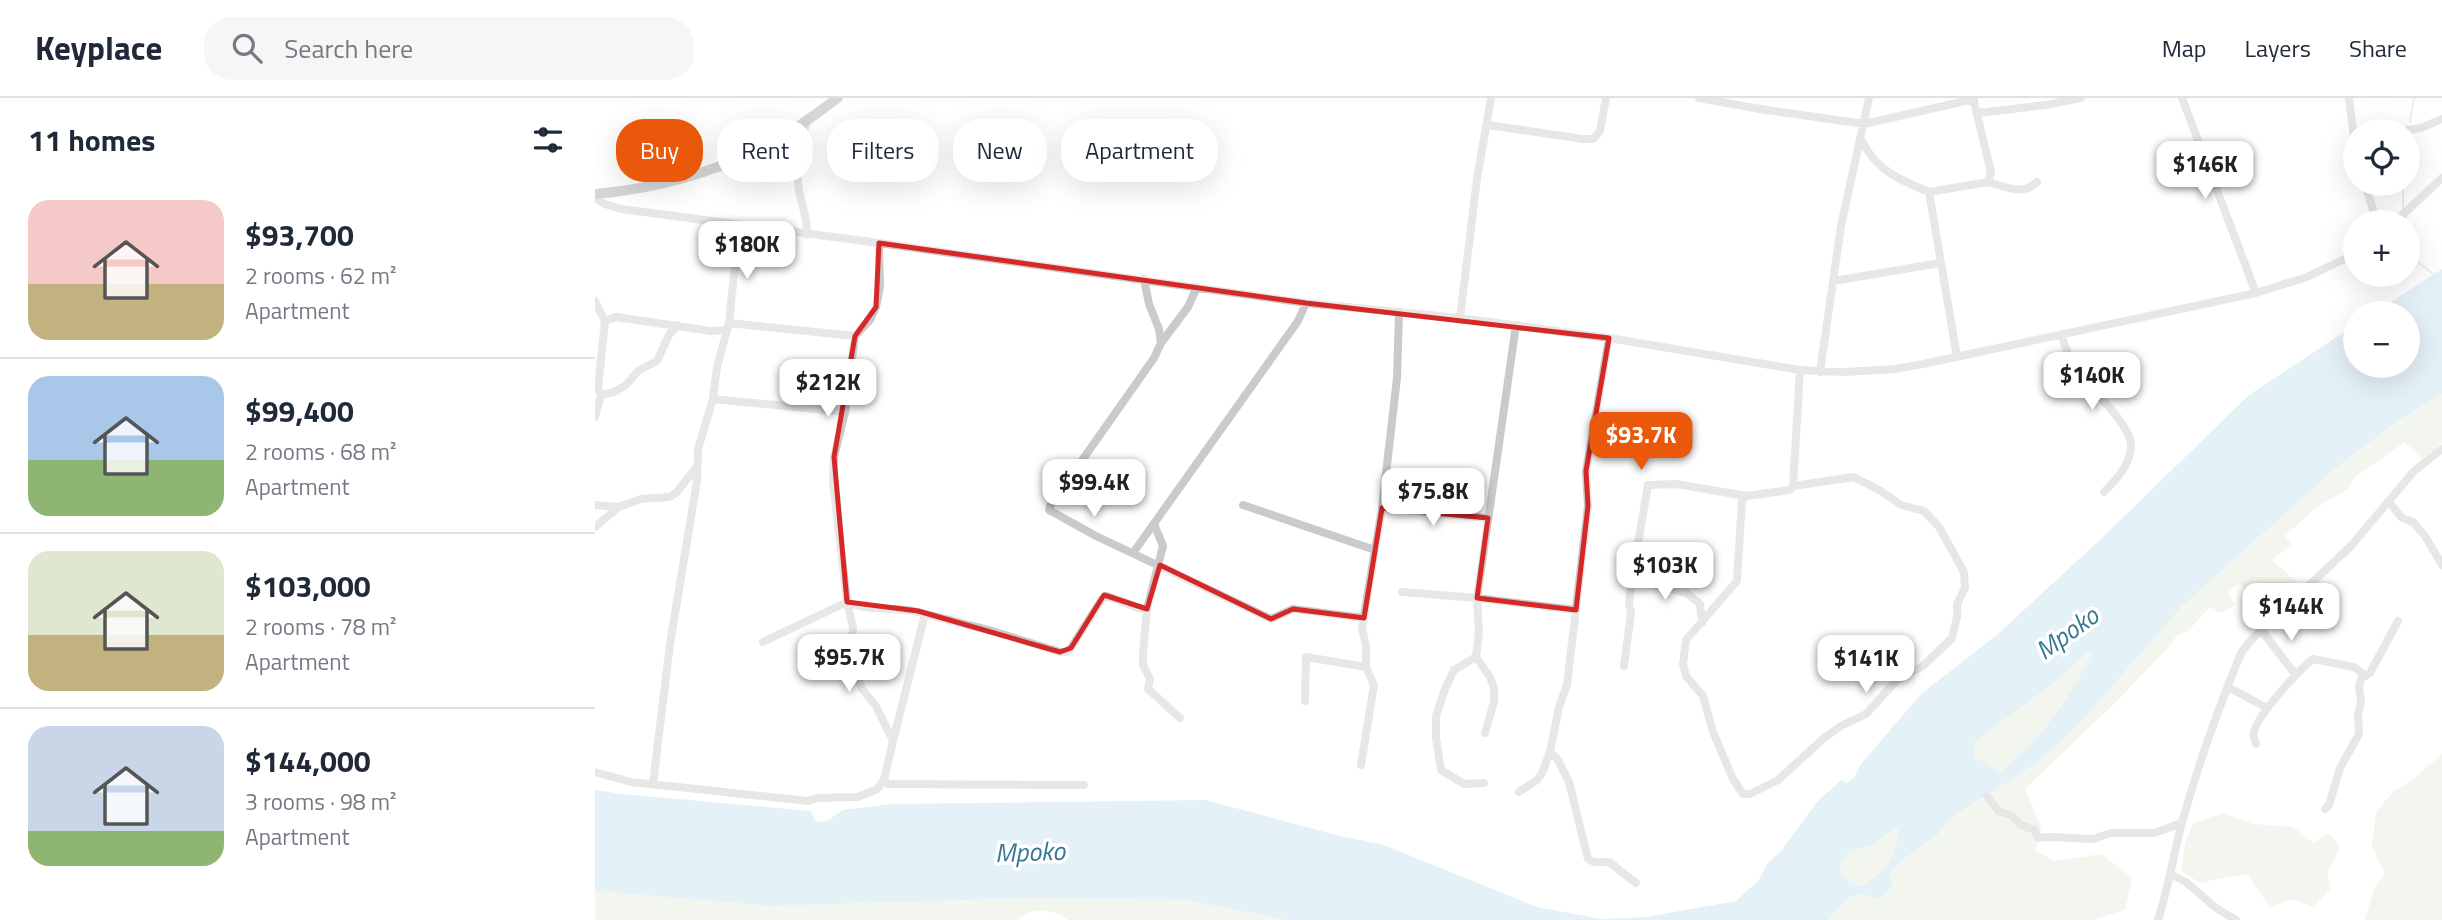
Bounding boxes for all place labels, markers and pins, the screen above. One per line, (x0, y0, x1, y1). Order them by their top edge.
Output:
pin: $146K (2156, 141, 2254, 201)
pin: $180K (698, 222, 796, 281)
pin: $140K (2043, 352, 2141, 412)
pin: $212K (779, 360, 877, 419)
pin: $93.7K (1584, 412, 1698, 472)
pin: $99.4K (1037, 460, 1151, 519)
pin: $75.8K (1376, 468, 1490, 528)
pin: $103K (1616, 542, 1714, 602)
pin: $144K (2242, 584, 2340, 643)
pin: $95.7K (792, 634, 906, 694)
pin: $141K (1817, 636, 1915, 695)

